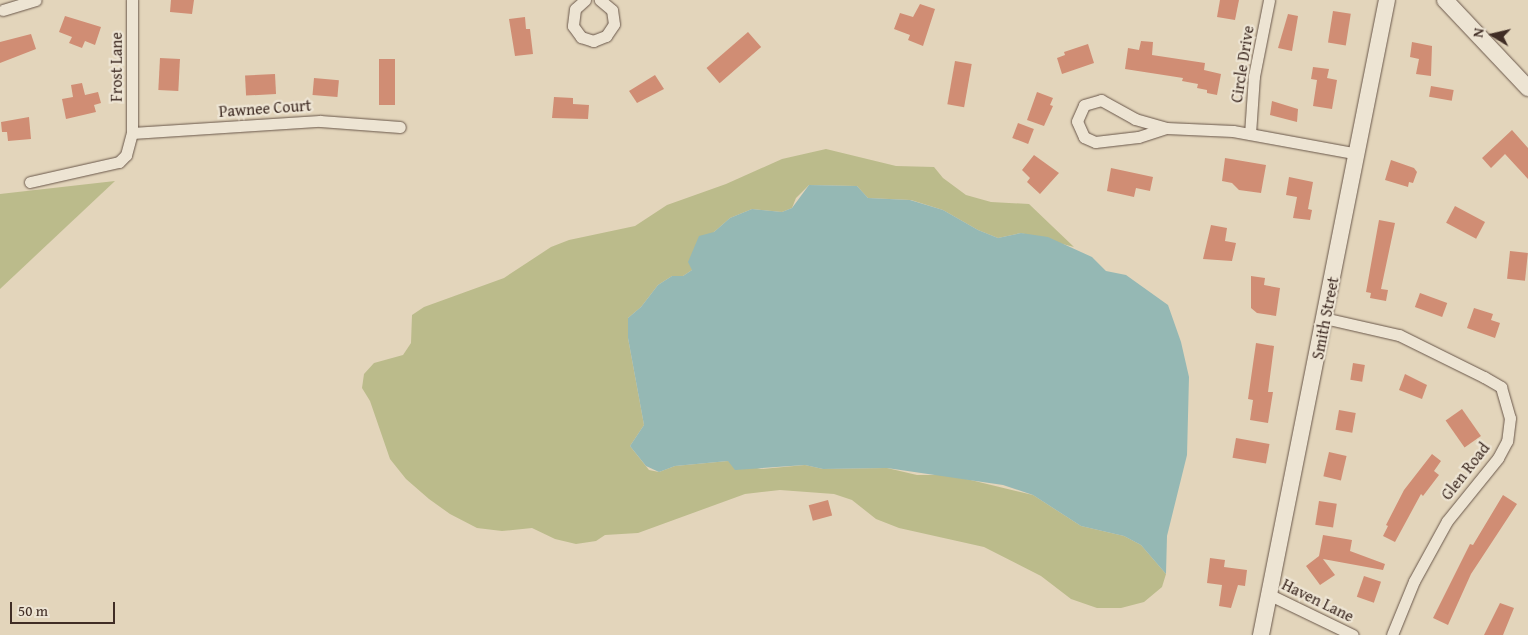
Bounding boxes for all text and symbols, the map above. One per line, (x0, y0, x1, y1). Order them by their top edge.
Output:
north arrow (1468, 10, 1518, 60)
street label: Circle Drive (1226, 24, 1258, 104)
text: N (1468, 26, 1489, 39)
street label: Frost Lane (106, 32, 126, 102)
street label: Pawnee Court (218, 95, 312, 121)
street label: Smith Street (1308, 275, 1342, 361)
street label: Glen Road (1437, 439, 1493, 503)
street label: Haven Lane (1279, 574, 1357, 626)
scale bar (12, 592, 118, 624)
text: 50 m (18, 600, 48, 621)

